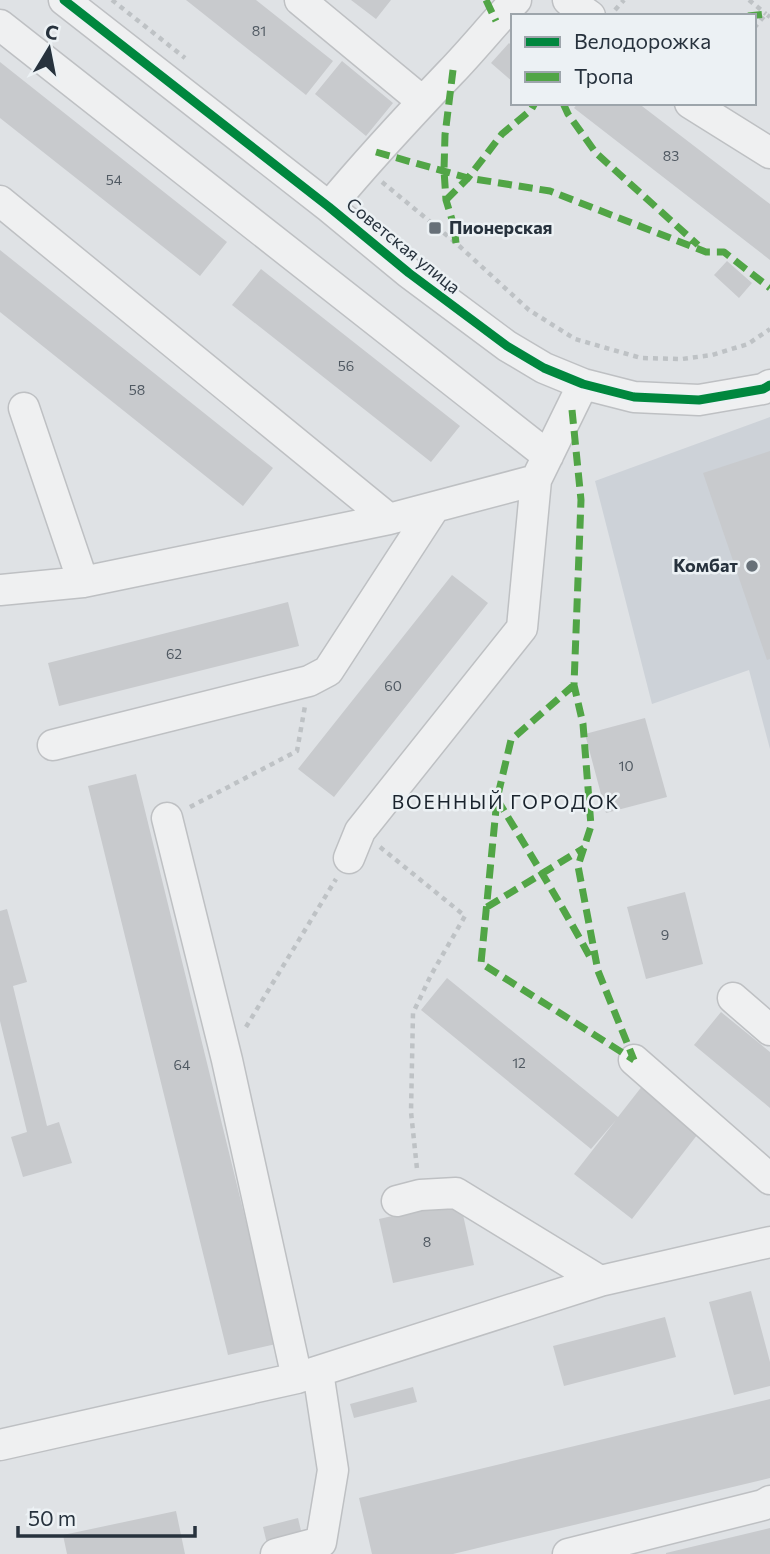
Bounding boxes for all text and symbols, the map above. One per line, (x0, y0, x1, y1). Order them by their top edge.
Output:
north arrow (14, 14, 84, 84)
legend (511, 14, 756, 105)
text: С (44, 19, 60, 44)
house number: 81 (252, 22, 266, 39)
text: Велодорожка (574, 28, 711, 53)
text: Тропа (574, 63, 633, 88)
house number: 83 (663, 147, 679, 164)
house number: 54 (106, 171, 123, 188)
street label: Советская улица (342, 192, 465, 298)
place label: Пионерская (449, 216, 552, 238)
marker: Пионерская (427, 220, 443, 236)
house number: 56 (338, 357, 354, 374)
house number: 58 (129, 381, 145, 398)
place label: Комбат (673, 554, 738, 576)
marker: Комбат (744, 558, 760, 574)
house number: 62 (166, 645, 182, 662)
house number: 60 (384, 677, 402, 694)
house number: 10 (618, 757, 634, 774)
district label: ВОЕННЫЙ ГОРОДОК (392, 790, 620, 813)
house number: 9 (661, 926, 669, 943)
house number: 12 (512, 1054, 526, 1071)
house number: 64 (174, 1056, 191, 1073)
house number: 8 (423, 1233, 431, 1250)
scale bar (18, 1494, 194, 1538)
text: 50 m (28, 1505, 76, 1530)

